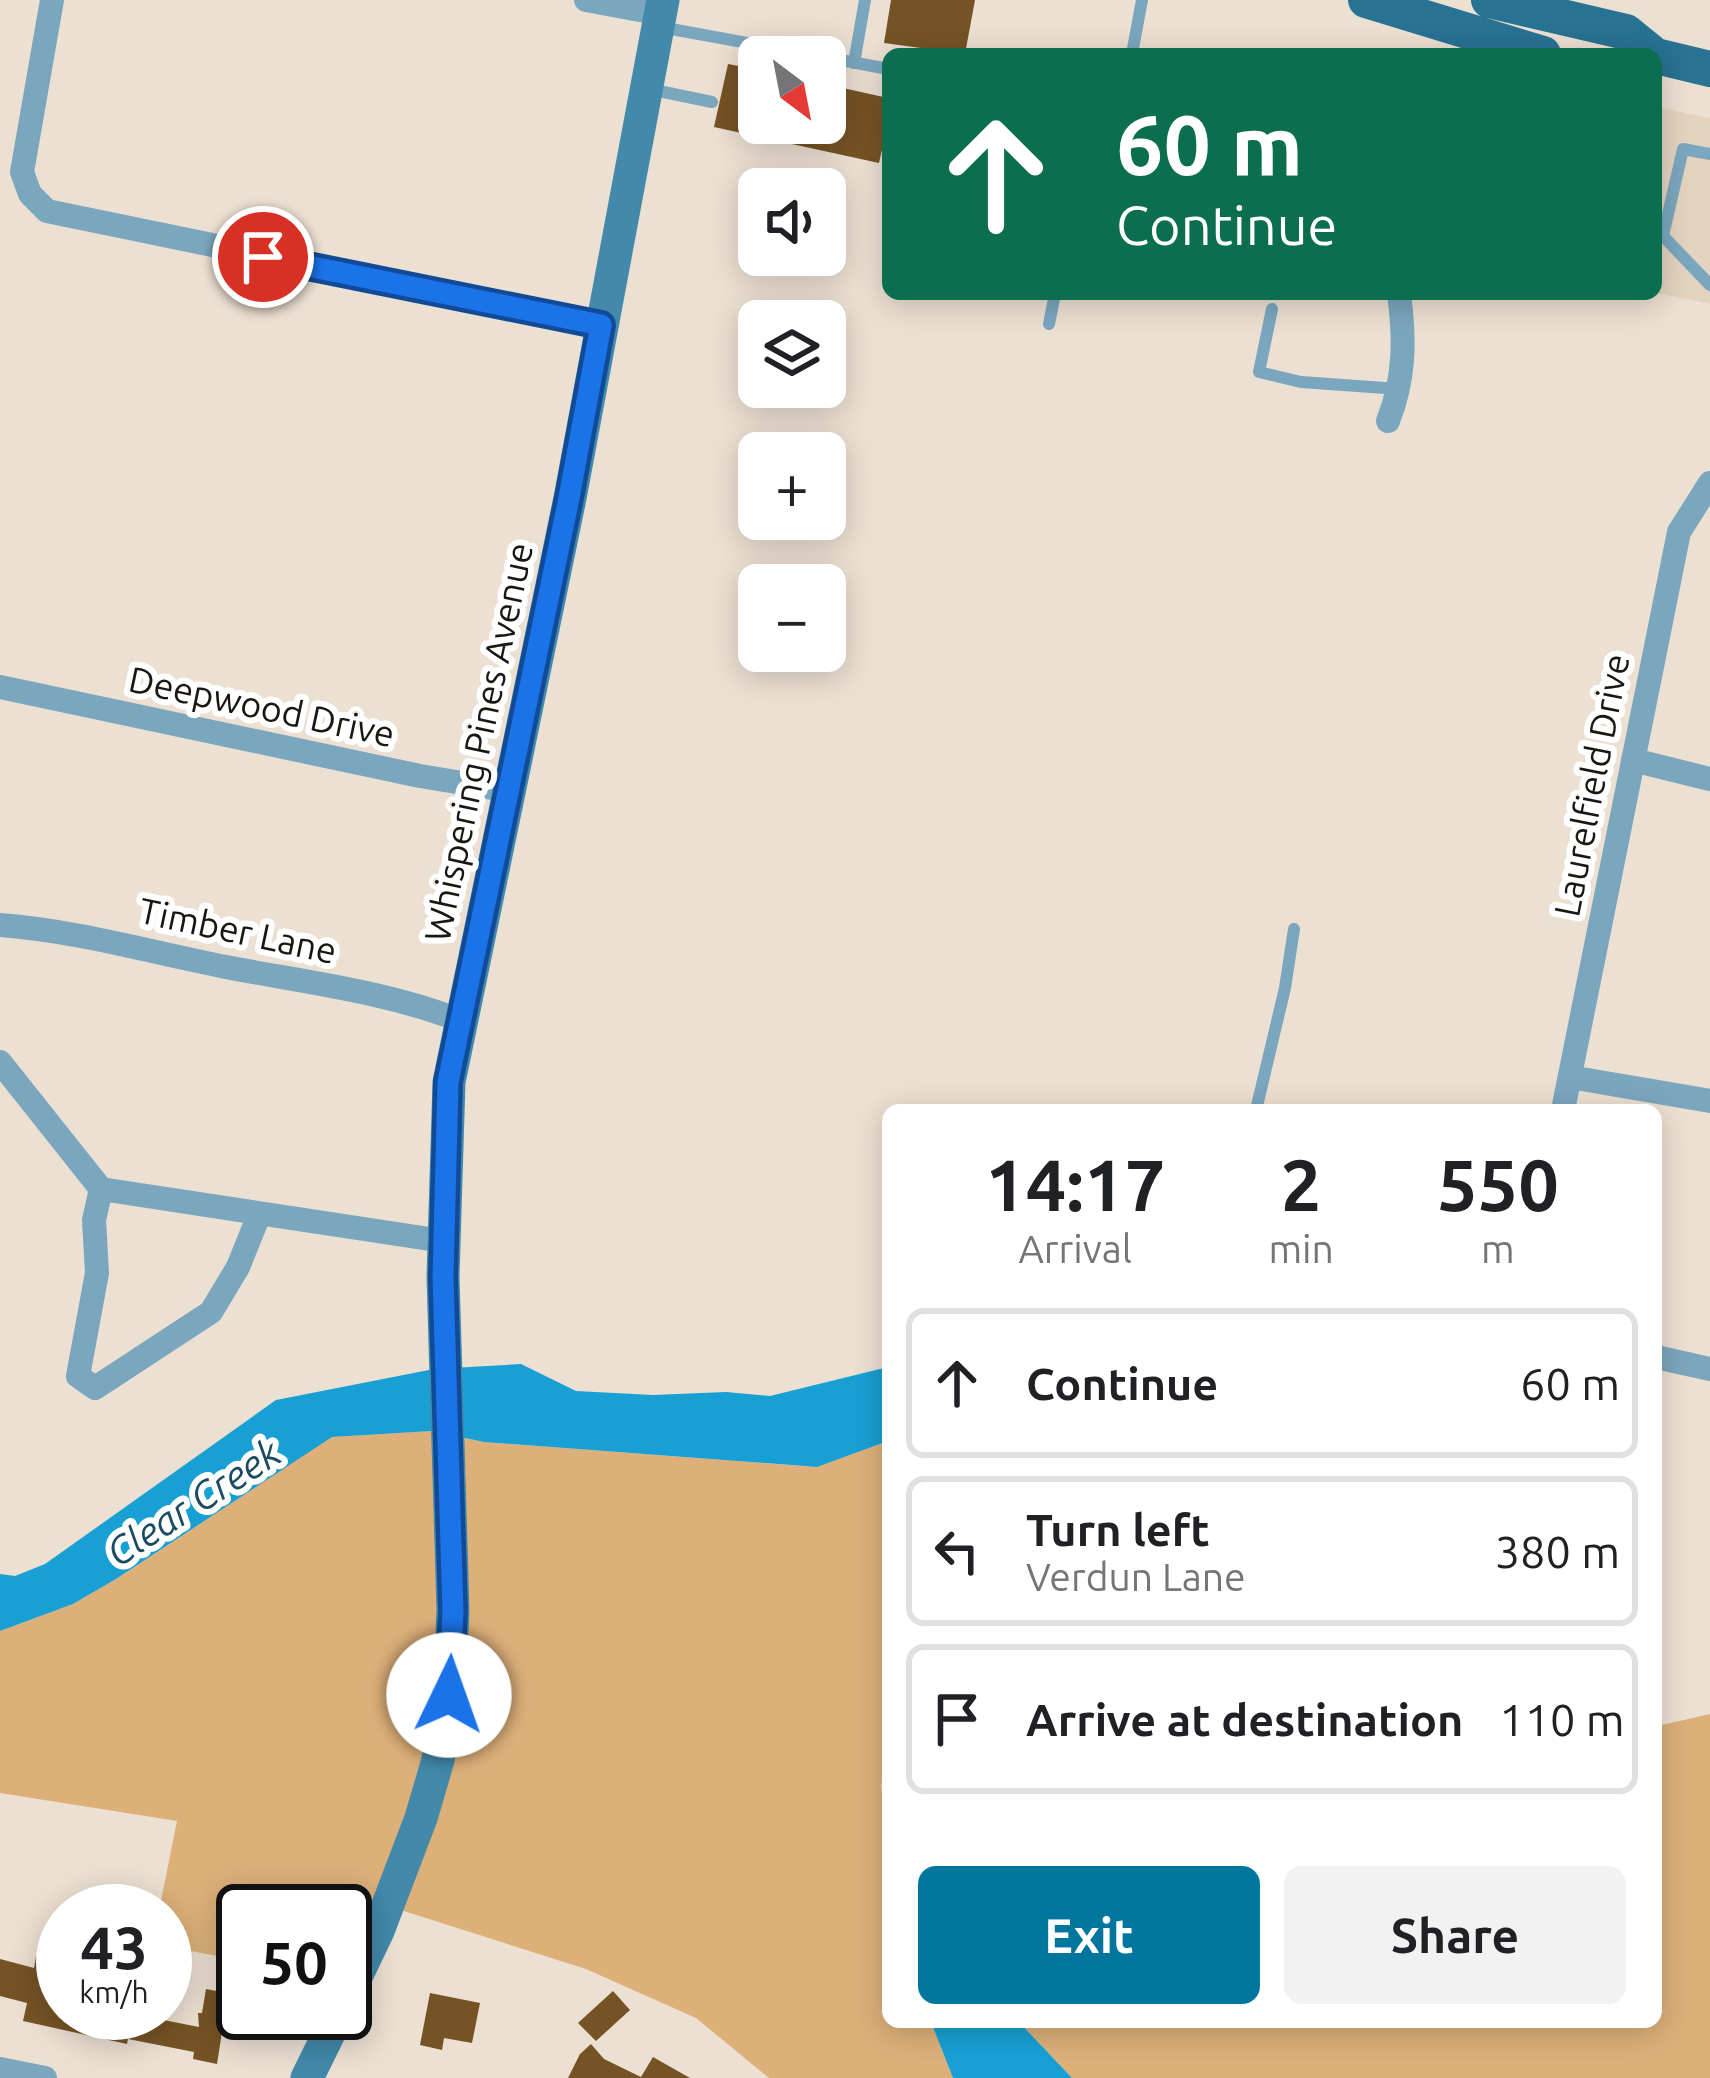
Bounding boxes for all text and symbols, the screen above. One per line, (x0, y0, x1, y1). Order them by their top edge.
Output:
north arrow (738, 36, 846, 144)
map controls (738, 36, 846, 672)
icon: ahead (918, 96, 1074, 252)
text: 60 m (1116, 97, 1303, 191)
button: sound (738, 168, 846, 276)
text: Continue (1116, 195, 1337, 255)
pin (212, 206, 314, 308)
icon: arrive (230, 224, 296, 290)
button: layers (738, 300, 846, 408)
button: + (738, 432, 846, 540)
street label: Whispering Pines Avenue (416, 539, 540, 945)
button: − (738, 564, 846, 672)
street label: Laurelfield Drive (1545, 650, 1637, 920)
street label: Deepwood Drive (125, 658, 399, 754)
street label: Timber Lane (136, 889, 340, 971)
text: 14:17 (985, 1144, 1165, 1225)
text: 2 (1281, 1144, 1321, 1225)
text: 550 (1437, 1144, 1559, 1225)
text: Arrival (1018, 1227, 1132, 1270)
text: min (1268, 1227, 1334, 1270)
text: m (1481, 1227, 1515, 1270)
icon: ahead (924, 1350, 990, 1416)
text: Continue (1026, 1358, 1218, 1409)
text: 60 m (1520, 1358, 1620, 1409)
water label: Clear Creek (98, 1430, 288, 1574)
text: Turn left (1026, 1504, 1210, 1555)
icon: left (924, 1518, 990, 1584)
text: 380 m (1495, 1526, 1620, 1577)
text: Verdun Lane (1026, 1555, 1246, 1598)
position arrow (386, 1632, 512, 1758)
icon: arrive (924, 1686, 990, 1752)
text: Arrive at destination (1026, 1694, 1463, 1745)
text: 110 m (1499, 1694, 1625, 1745)
button: Exit (918, 1866, 1260, 2004)
button: Share (1284, 1866, 1626, 2004)
speed limit sign: 50 (216, 1884, 372, 2040)
text: 43 (80, 1913, 148, 1980)
text: km/h (79, 1975, 149, 2009)

